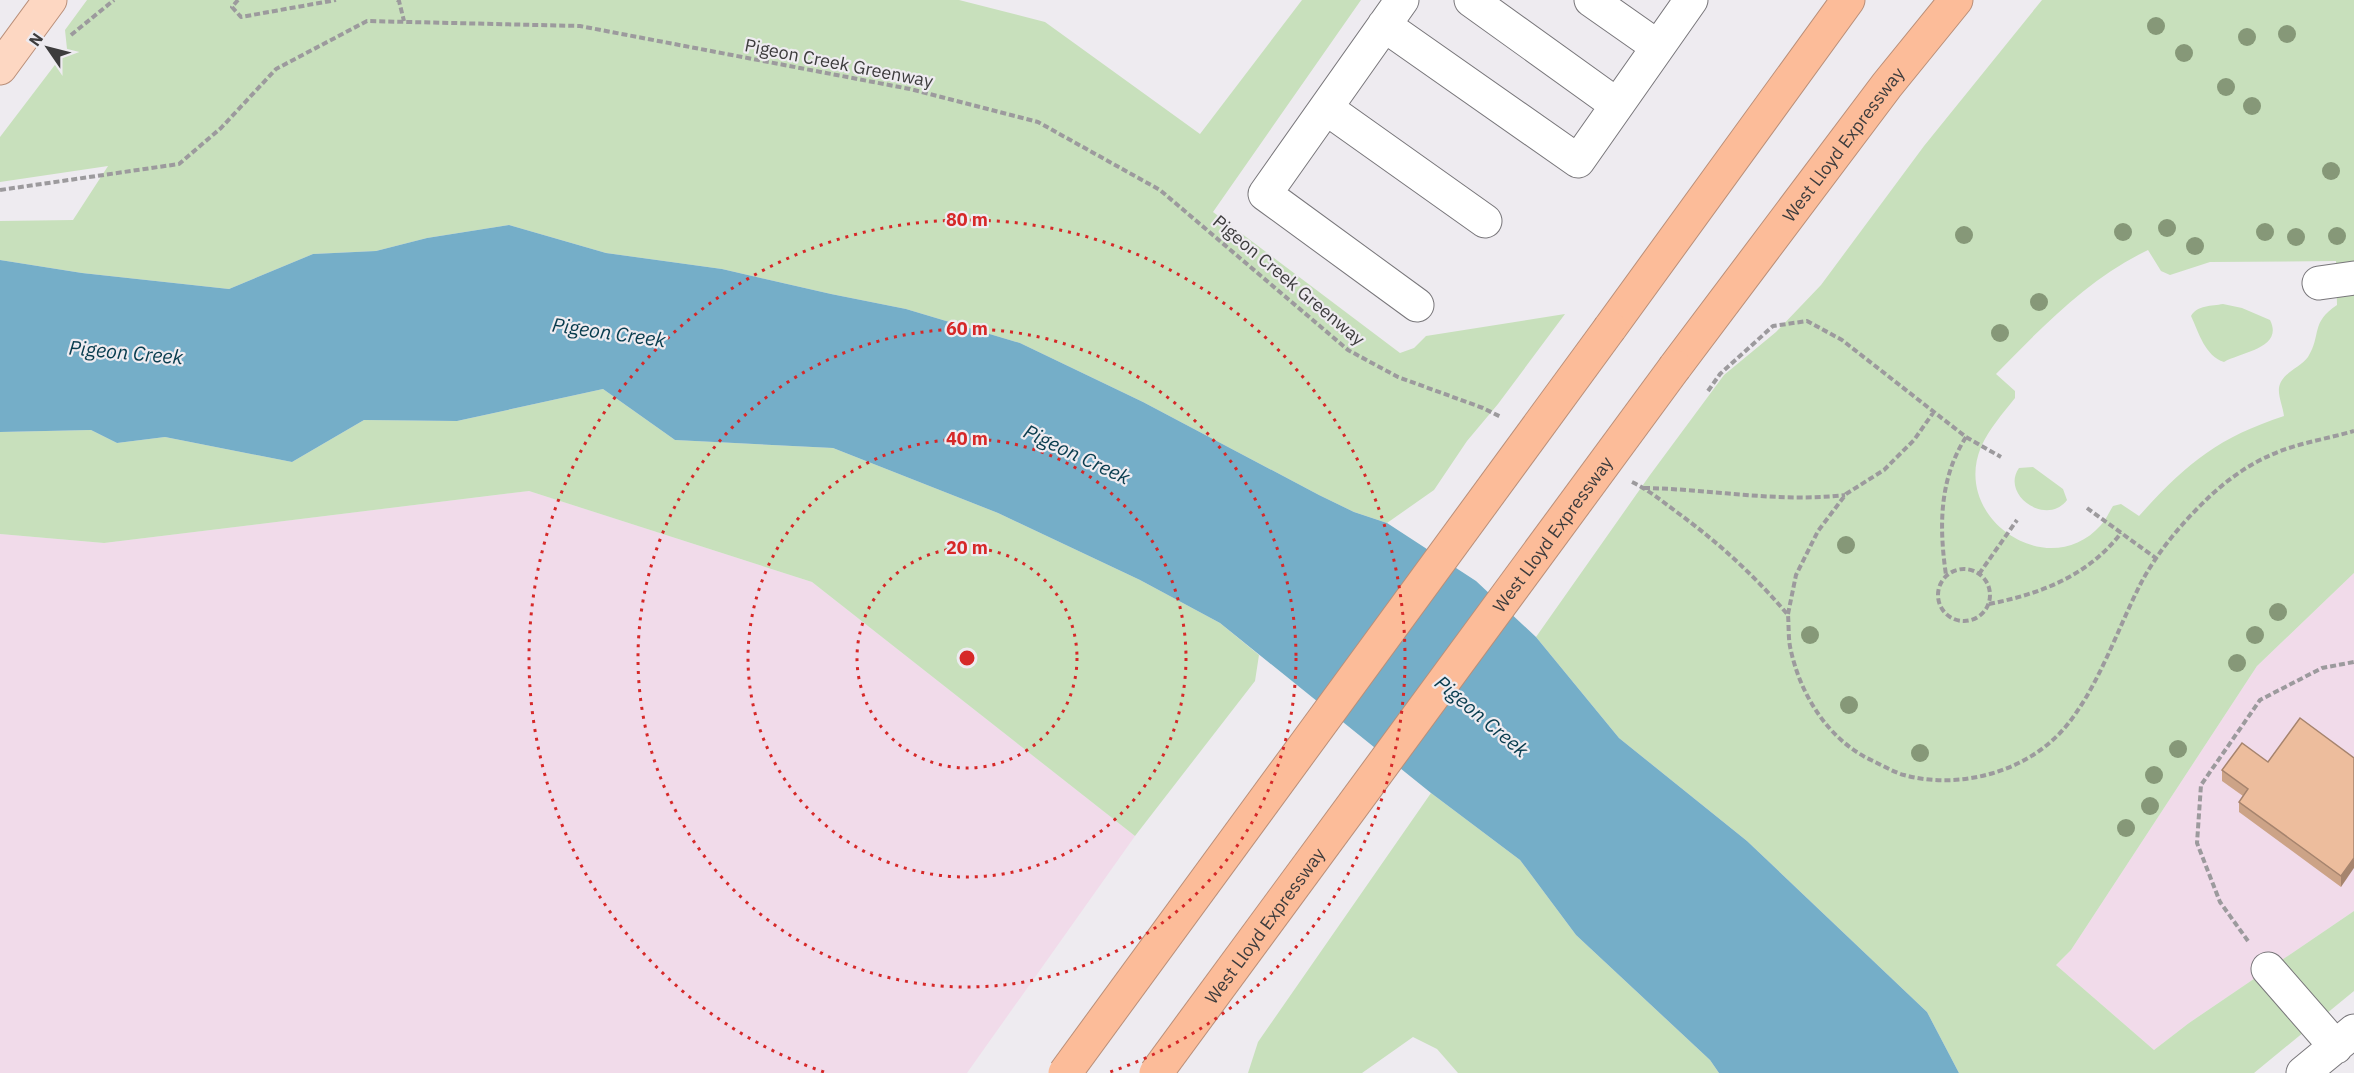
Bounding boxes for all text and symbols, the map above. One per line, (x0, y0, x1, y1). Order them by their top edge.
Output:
north arrow (18, 18, 78, 78)
text: N (24, 29, 47, 50)
street label: Pigeon Creek Greenway (743, 33, 935, 93)
street label: West Lloyd Expressway (1777, 62, 1909, 226)
text: 80 m (946, 208, 988, 231)
street label: Pigeon Creek Greenway (1208, 210, 1370, 350)
water label: Pigeon Creek (550, 311, 668, 353)
text: 60 m (946, 317, 988, 340)
water label: Pigeon Creek (68, 334, 185, 370)
water label: Pigeon Creek (1019, 418, 1135, 491)
text: 40 m (946, 427, 988, 450)
street label: West Lloyd Expressway (1487, 451, 1617, 617)
text: 20 m (946, 536, 988, 559)
centre of rings (957, 648, 977, 668)
water label: Pigeon Creek (1429, 669, 1535, 764)
street label: West Lloyd Expressway (1199, 843, 1329, 1008)

